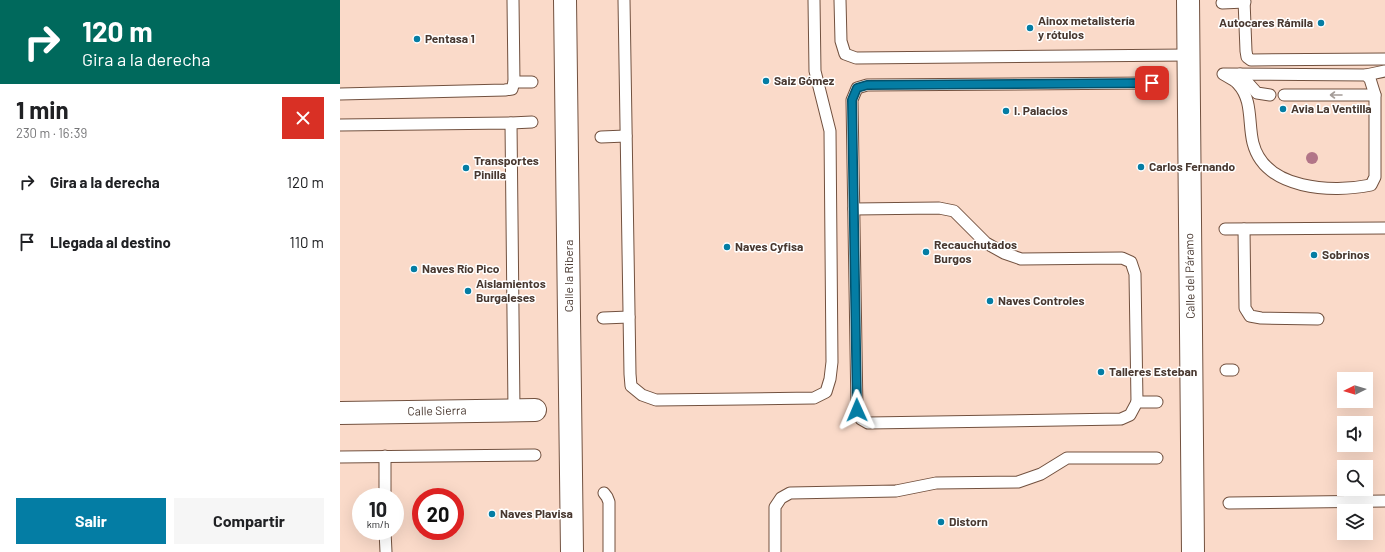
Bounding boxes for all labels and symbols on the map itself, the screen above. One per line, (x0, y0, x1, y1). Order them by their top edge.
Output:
place label: Ainox metalistería y rótulos (1038, 13, 1135, 41)
place label: Autocares Rámila (1219, 15, 1313, 29)
marker: Autocares Rámila (1316, 18, 1326, 28)
marker: Ainox metalistería y rótulos (1025, 23, 1035, 33)
place label: Pentasa 1 (425, 31, 475, 45)
marker: Pentasa 1 (412, 34, 422, 44)
pin (1135, 66, 1169, 100)
place label: Saiz Gómez (774, 73, 835, 87)
marker: Saiz Gómez (761, 76, 771, 86)
one-way arrow (1330, 91, 1343, 99)
place label: Avia La Ventilla (1291, 101, 1372, 115)
place label: I. Palacios (1014, 103, 1068, 117)
marker: Avia La Ventilla (1278, 104, 1288, 114)
marker: I. Palacios (1001, 106, 1011, 116)
place label: Transportes Pinilla (474, 153, 539, 181)
place label: Carlos Fernando (1149, 159, 1236, 173)
marker: Carlos Fernando (1136, 162, 1146, 172)
marker: Transportes Pinilla (461, 163, 471, 173)
street label: Calle del Páramo (1181, 233, 1197, 319)
place label: Recauchutados Burgos (934, 237, 1017, 265)
place label: Naves Cyfisa (735, 239, 803, 253)
street label: Calle la Ribera (561, 240, 575, 312)
marker: Naves Cyfisa (722, 242, 732, 252)
marker: Recauchutados Burgos (921, 247, 931, 257)
place label: Sobrinos (1322, 247, 1370, 261)
marker: Sobrinos (1309, 250, 1319, 260)
place label: Naves Río Pico (422, 261, 500, 275)
marker: Naves Río Pico (409, 264, 419, 274)
place label: Aislamientos Burgaleses (476, 276, 546, 304)
marker: Aislamientos Burgaleses (463, 286, 473, 296)
place label: Naves Controles (998, 293, 1085, 307)
marker: Naves Controles (985, 296, 995, 306)
place label: Talleres Esteban (1109, 364, 1197, 378)
marker: Talleres Esteban (1096, 367, 1106, 377)
north arrow (1337, 372, 1373, 408)
position arrow (836, 389, 878, 431)
street label: Calle Sierra (407, 402, 467, 418)
speed limit sign: 20 (412, 488, 464, 540)
place label: Naves Plavisa (500, 506, 573, 520)
marker: Naves Plavisa (487, 509, 497, 519)
place label: Distorn (949, 514, 988, 528)
marker: Distorn (936, 517, 946, 527)

